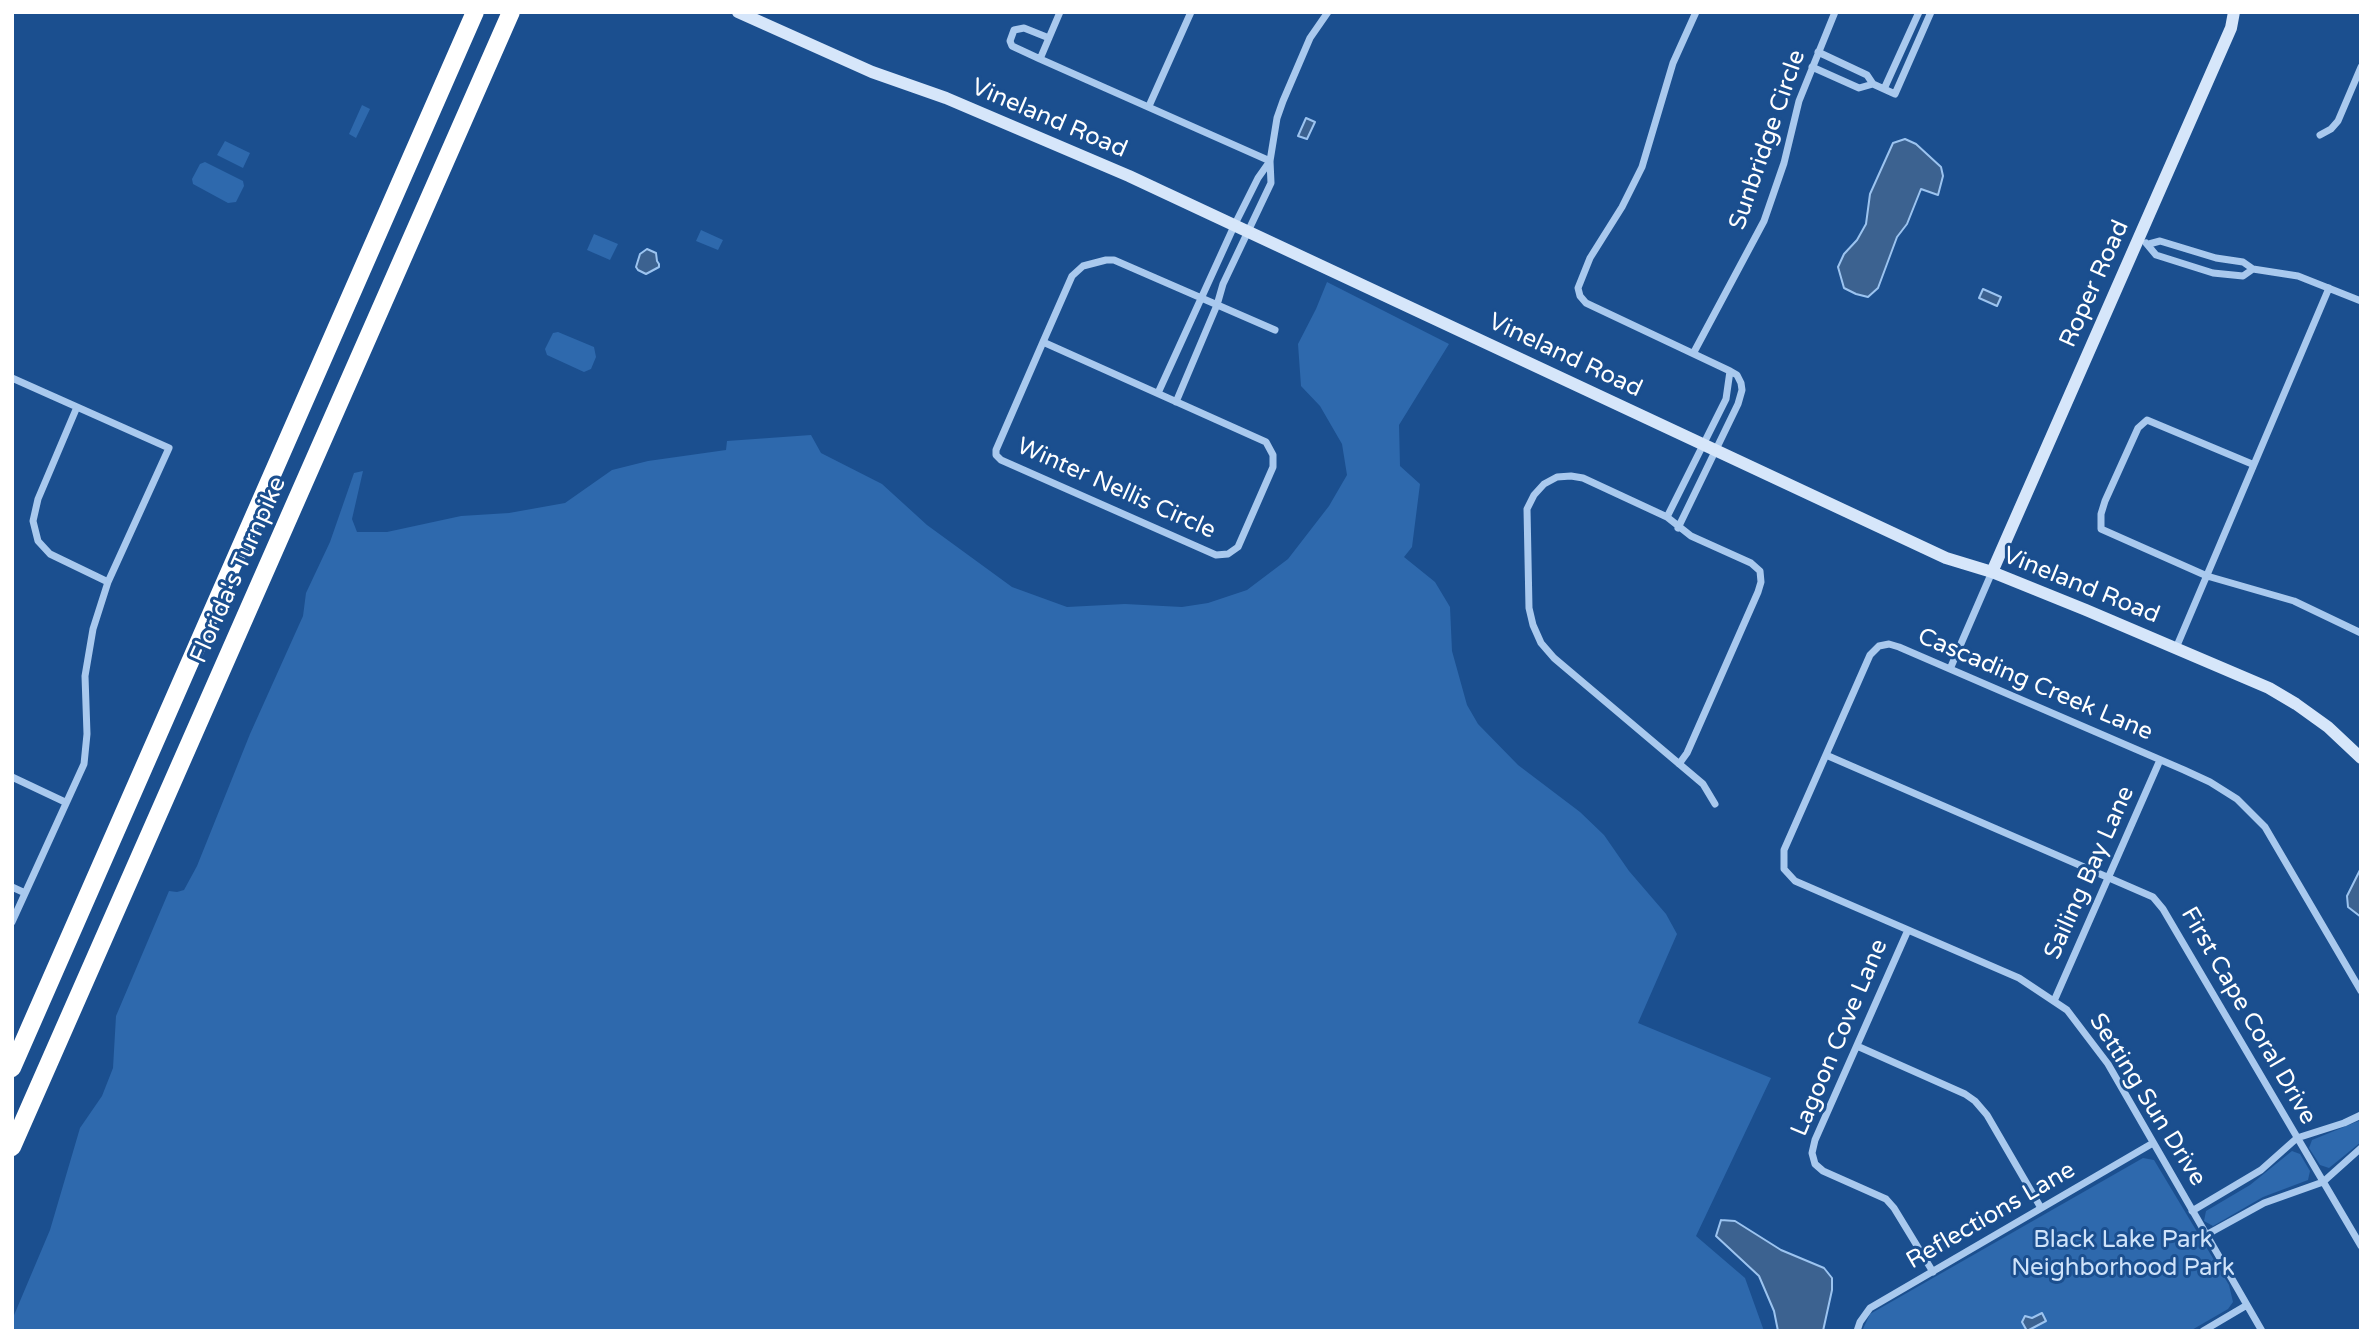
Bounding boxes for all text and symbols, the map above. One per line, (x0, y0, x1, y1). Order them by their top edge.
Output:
street label: Sunbridge Circle (1724, 46, 1812, 234)
street label: Vineland Road (967, 73, 1131, 165)
street label: Roper Road (2054, 216, 2136, 352)
street label: Vineland Road (1484, 308, 1646, 404)
street label: Winter Nellis Circle (1012, 432, 1220, 546)
street label: Florida's Turnpike (185, 472, 293, 668)
street label: Vineland Road (1998, 541, 2164, 631)
street label: Cascading Creek Lane (1913, 622, 2157, 748)
street label: Sailing Bay Lane (2039, 782, 2141, 964)
street label: First Cape Coral Drive (2174, 902, 2322, 1130)
street label: Lagoon Cove Lane (1786, 935, 1894, 1141)
street label: Setting Sun Drive (2082, 1008, 2212, 1192)
street label: Reflections Lane (1902, 1156, 2080, 1276)
park label: Black Lake Park Neighborhood Park (2011, 1227, 2235, 1283)

